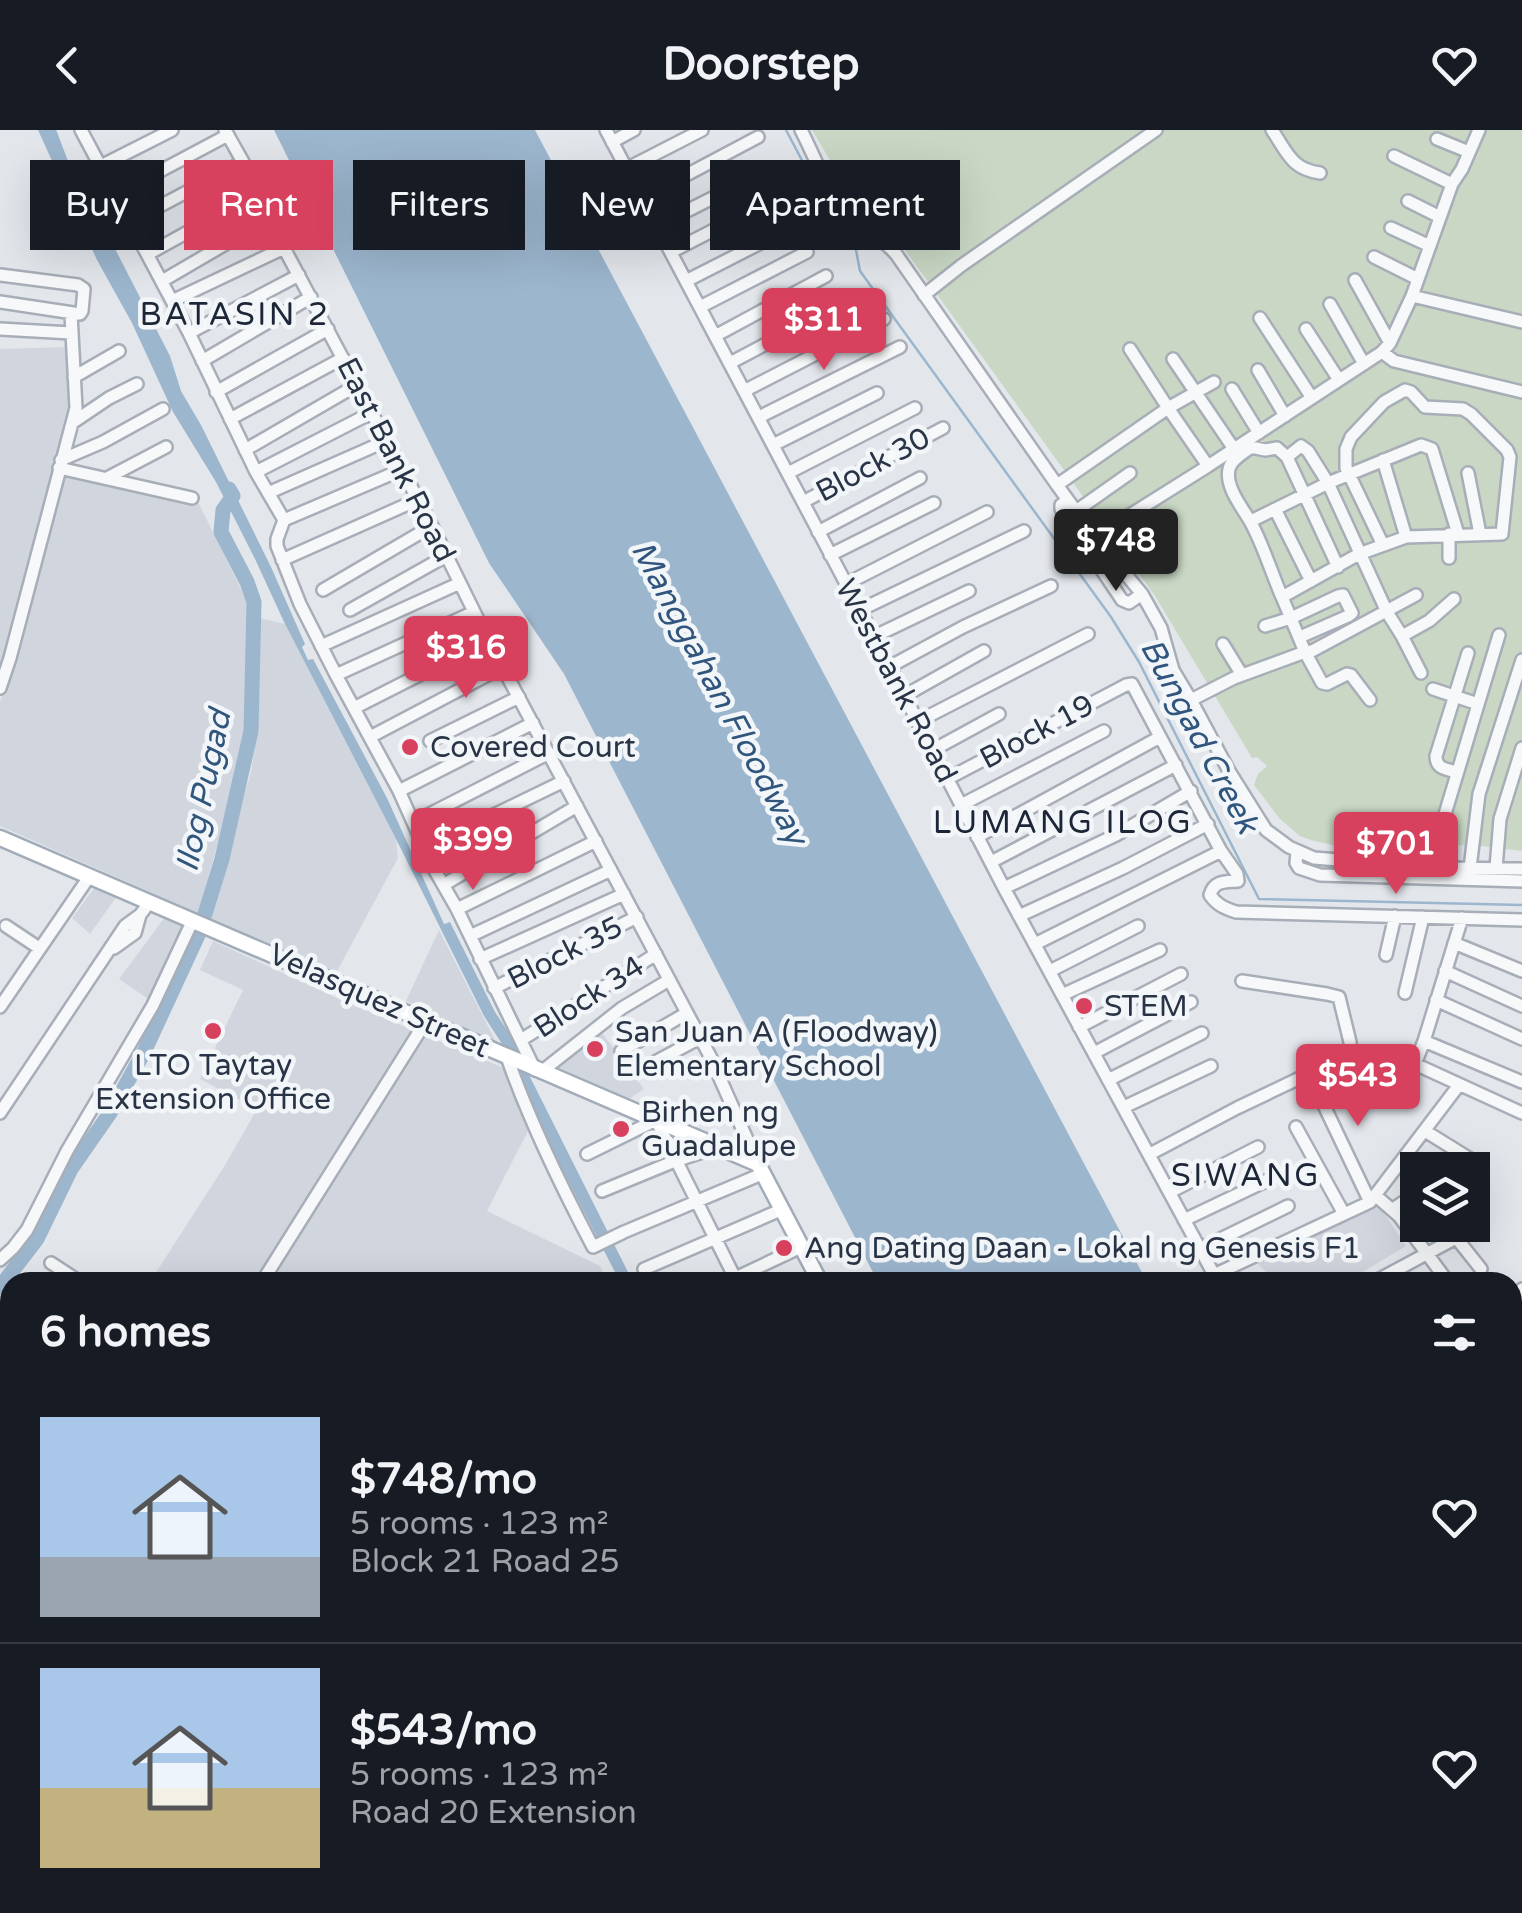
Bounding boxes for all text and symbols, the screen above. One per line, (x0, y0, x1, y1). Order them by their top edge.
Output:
icon: back (40, 38, 95, 93)
text: Doorstep (662, 38, 860, 92)
icon: heart (1427, 38, 1482, 93)
chip: Buy (30, 160, 164, 250)
chip: Rent (184, 160, 333, 250)
chip: Filters (353, 160, 525, 250)
chip: New (545, 160, 690, 250)
chip: Apartment (710, 160, 960, 250)
pin: $311 (765, 288, 883, 373)
district label: BATASIN 2 (140, 296, 330, 334)
text: $311 (784, 301, 864, 339)
street label: East Bank Road (328, 351, 464, 569)
street label: Block 30 (810, 420, 936, 510)
pin: $748 (1057, 509, 1175, 594)
text: $748 (1076, 522, 1156, 560)
water label: Manggahan Floodway (623, 535, 817, 855)
street label: Westbank Road (827, 573, 965, 789)
pin: $316 (407, 616, 525, 701)
text: $316 (426, 629, 506, 667)
water label: Bungad Creek (1132, 632, 1267, 842)
street label: Block 19 (974, 687, 1100, 777)
water label: Ilog Pugad (168, 703, 240, 875)
place label: Covered Court (430, 729, 636, 766)
marker: Covered Court (399, 736, 421, 758)
district label: LUMANG ILOG (933, 804, 1193, 842)
pin: $399 (414, 808, 532, 893)
pin: $701 (1337, 812, 1455, 897)
text: $399 (433, 821, 513, 859)
text: $701 (1356, 825, 1436, 863)
street label: Block 35 (501, 908, 629, 998)
street label: Velasquez Street (263, 936, 495, 1066)
street label: Block 34 (527, 948, 651, 1046)
place label: STEM (1104, 988, 1188, 1025)
marker: STEM (1073, 995, 1095, 1017)
place label: San Juan A (Floodway) Elementary School (615, 1014, 938, 1085)
marker: LTO Taytay Extension Office (202, 1020, 224, 1042)
marker: San Juan A (Floodway) Elementary School (584, 1038, 606, 1060)
pin: $543 (1299, 1044, 1417, 1129)
place label: LTO Taytay Extension Office (95, 1047, 331, 1118)
text: $543 (1318, 1057, 1398, 1095)
place label: Birhen ng Guadalupe (641, 1094, 796, 1165)
marker: Birhen ng Guadalupe (610, 1118, 632, 1140)
map controls (1400, 1152, 1490, 1242)
button: layers (1400, 1152, 1490, 1242)
district label: SIWANG (1171, 1157, 1321, 1195)
place label: Ang Dating Daan - Lokal ng Genesis F1 (804, 1230, 1361, 1267)
marker: Ang Dating Daan - Lokal ng Genesis F1 (773, 1237, 795, 1259)
icon: filters (1427, 1305, 1482, 1360)
text: 6 homes (40, 1307, 211, 1358)
text: $748/mo (350, 1454, 537, 1505)
icon: home (120, 1457, 240, 1577)
icon: heart (1427, 1490, 1482, 1545)
text: 5 rooms · 123 m² (350, 1505, 609, 1543)
text: Block 21 Road 25 (350, 1543, 620, 1581)
text: $543/mo (350, 1705, 537, 1756)
icon: home (120, 1708, 240, 1828)
icon: heart (1427, 1741, 1482, 1796)
text: 5 rooms · 123 m² (350, 1756, 609, 1794)
text: Road 20 Extension (350, 1794, 637, 1832)

